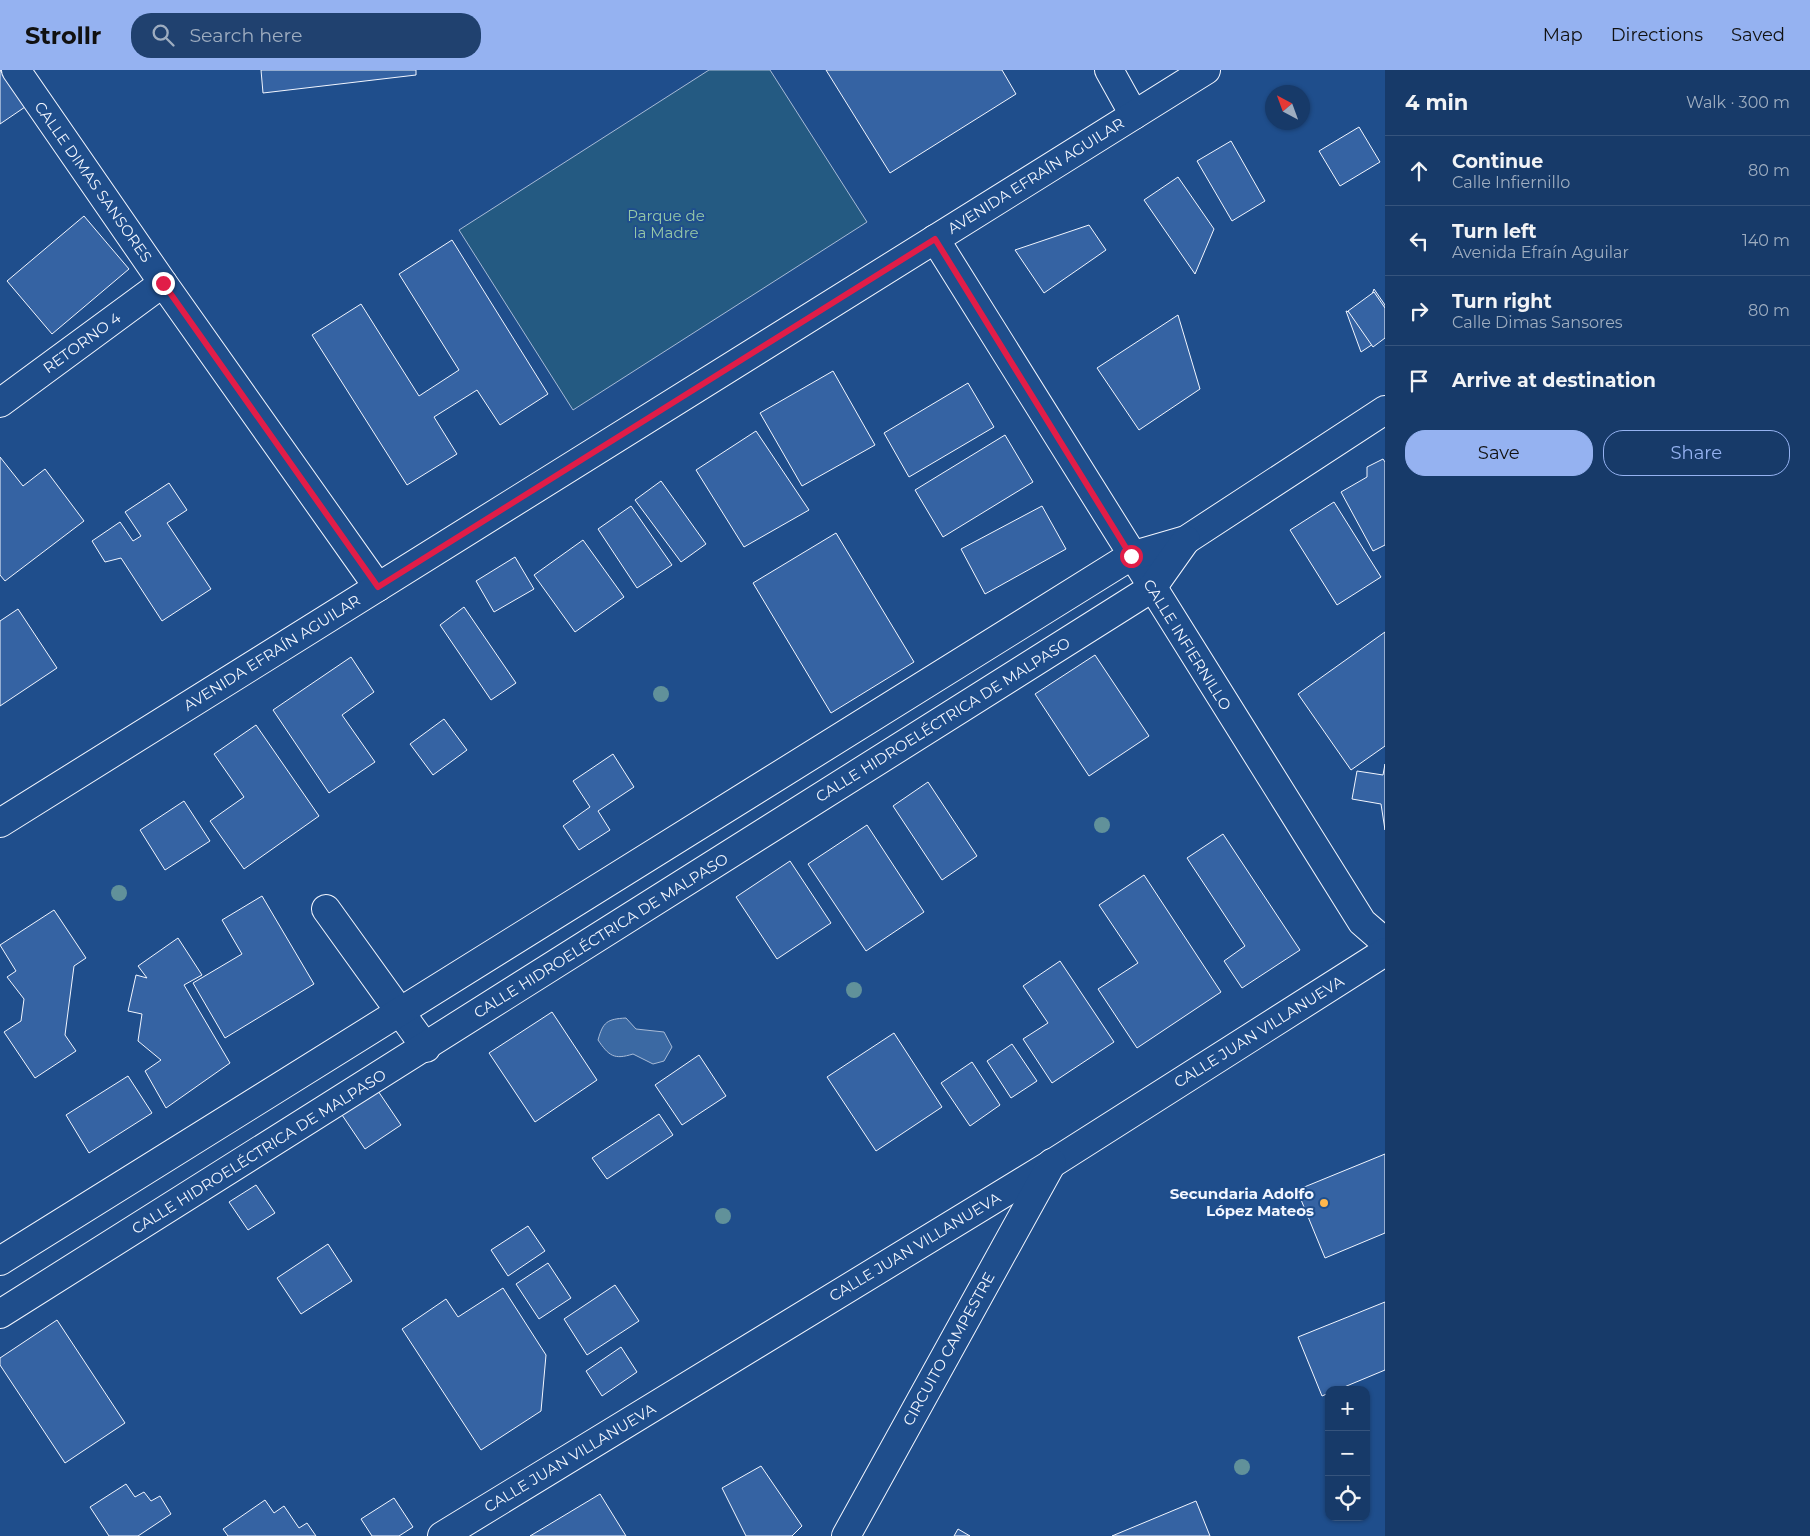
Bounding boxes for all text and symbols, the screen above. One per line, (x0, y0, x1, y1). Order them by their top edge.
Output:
search box (131, 13, 481, 58)
text: Strollr (25, 21, 101, 50)
icon: search (149, 21, 177, 49)
text: Search here (189, 24, 302, 47)
text: Map (1543, 24, 1583, 46)
text: Directions (1611, 24, 1703, 46)
text: Saved (1731, 24, 1785, 46)
north arrow (1265, 85, 1310, 130)
text: 4 min (1405, 90, 1468, 115)
text: Walk · 300 m (1686, 93, 1790, 112)
street label: CALLE DIMAS SANSORES (31, 98, 156, 266)
street label: AVENIDA EFRAÍN AGUILAR (944, 113, 1128, 238)
text: Continue (1452, 150, 1543, 173)
icon: ahead (1405, 157, 1433, 185)
text: 80 m (1748, 161, 1790, 180)
text: Calle Infiernillo (1452, 173, 1570, 192)
park label: Parque de la Madre (627, 206, 705, 242)
text: Turn left (1452, 220, 1537, 243)
icon: left (1405, 227, 1433, 255)
text: 140 m (1742, 231, 1790, 250)
text: Avenida Efraín Aguilar (1452, 243, 1629, 262)
route end (152, 272, 175, 295)
text: Turn right (1452, 290, 1552, 313)
icon: right (1405, 297, 1433, 325)
text: 80 m (1748, 301, 1790, 320)
street label: RETORNO 4 (39, 308, 124, 377)
text: Calle Dimas Sansores (1452, 313, 1623, 332)
icon: arrive (1405, 367, 1433, 395)
text: Arrive at destination (1452, 369, 1656, 392)
button: Save (1405, 430, 1593, 476)
button: Share (1603, 430, 1790, 476)
route start (1120, 545, 1143, 568)
street label: CALLE INFIERNILLO (1139, 576, 1236, 714)
street label: AVENIDA EFRAÍN AGUILAR (180, 590, 364, 715)
street label: CALLE HIDROELÉCTRICA DE MALPASO (812, 633, 1074, 806)
street label: CALLE HIDROELÉCTRICA DE MALPASO (470, 849, 732, 1022)
street label: CALLE JUAN VILLANUEVA (1170, 971, 1347, 1092)
street label: CALLE HIDROELÉCTRICA DE MALPASO (128, 1065, 390, 1238)
place label: Secundaria Adolfo López Mateos (1170, 1184, 1314, 1220)
street label: CALLE JUAN VILLANUEVA (826, 1188, 1004, 1305)
marker: Secundaria Adolfo López Mateos (1318, 1197, 1330, 1209)
street label: CIRCUITO CAMPESTRE (898, 1269, 999, 1429)
map controls (1325, 1386, 1370, 1521)
button: + (1325, 1386, 1370, 1431)
street label: CALLE JUAN VILLANUEVA (481, 1399, 659, 1516)
button: − (1325, 1431, 1370, 1476)
button: locate (1325, 1476, 1370, 1521)

